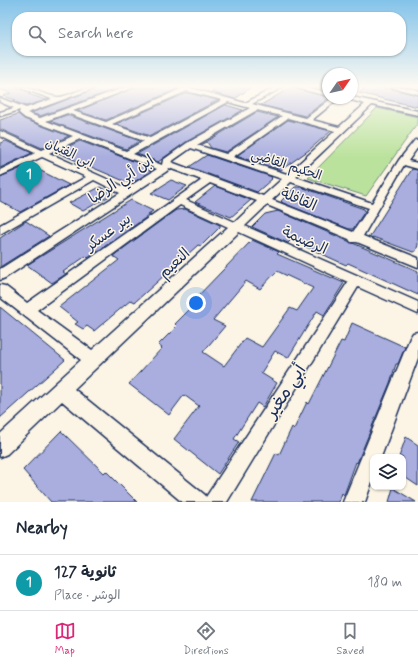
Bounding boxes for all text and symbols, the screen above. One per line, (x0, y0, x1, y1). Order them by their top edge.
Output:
search box (12, 12, 406, 56)
icon: search (26, 23, 48, 45)
text: Search here (58, 24, 134, 44)
north arrow (322, 68, 358, 104)
street label: ابي الفتيان (42, 135, 96, 174)
street label: الحكيم القاضي (248, 146, 324, 187)
street label: ابن أبي الرضا (85, 151, 159, 211)
pin: 1 (16, 161, 42, 194)
street label: القافلة (278, 183, 320, 216)
street label: بير عسكر (80, 209, 136, 257)
street label: الرضيمة (279, 222, 331, 260)
street label: النعيم (155, 244, 195, 284)
your location (186, 293, 206, 313)
street label: أبي مغير (258, 359, 315, 427)
map controls (370, 454, 406, 490)
button: layers (370, 454, 406, 490)
text: Nearby (16, 517, 68, 539)
text: ثانوية 127 (54, 563, 116, 583)
text: 1 (26, 574, 32, 591)
text: 180 m (367, 574, 402, 591)
text: Place · الوشر (54, 587, 120, 604)
tab: Map (54, 620, 76, 658)
tab: Directions (183, 620, 229, 658)
tab: Saved (336, 620, 364, 658)

